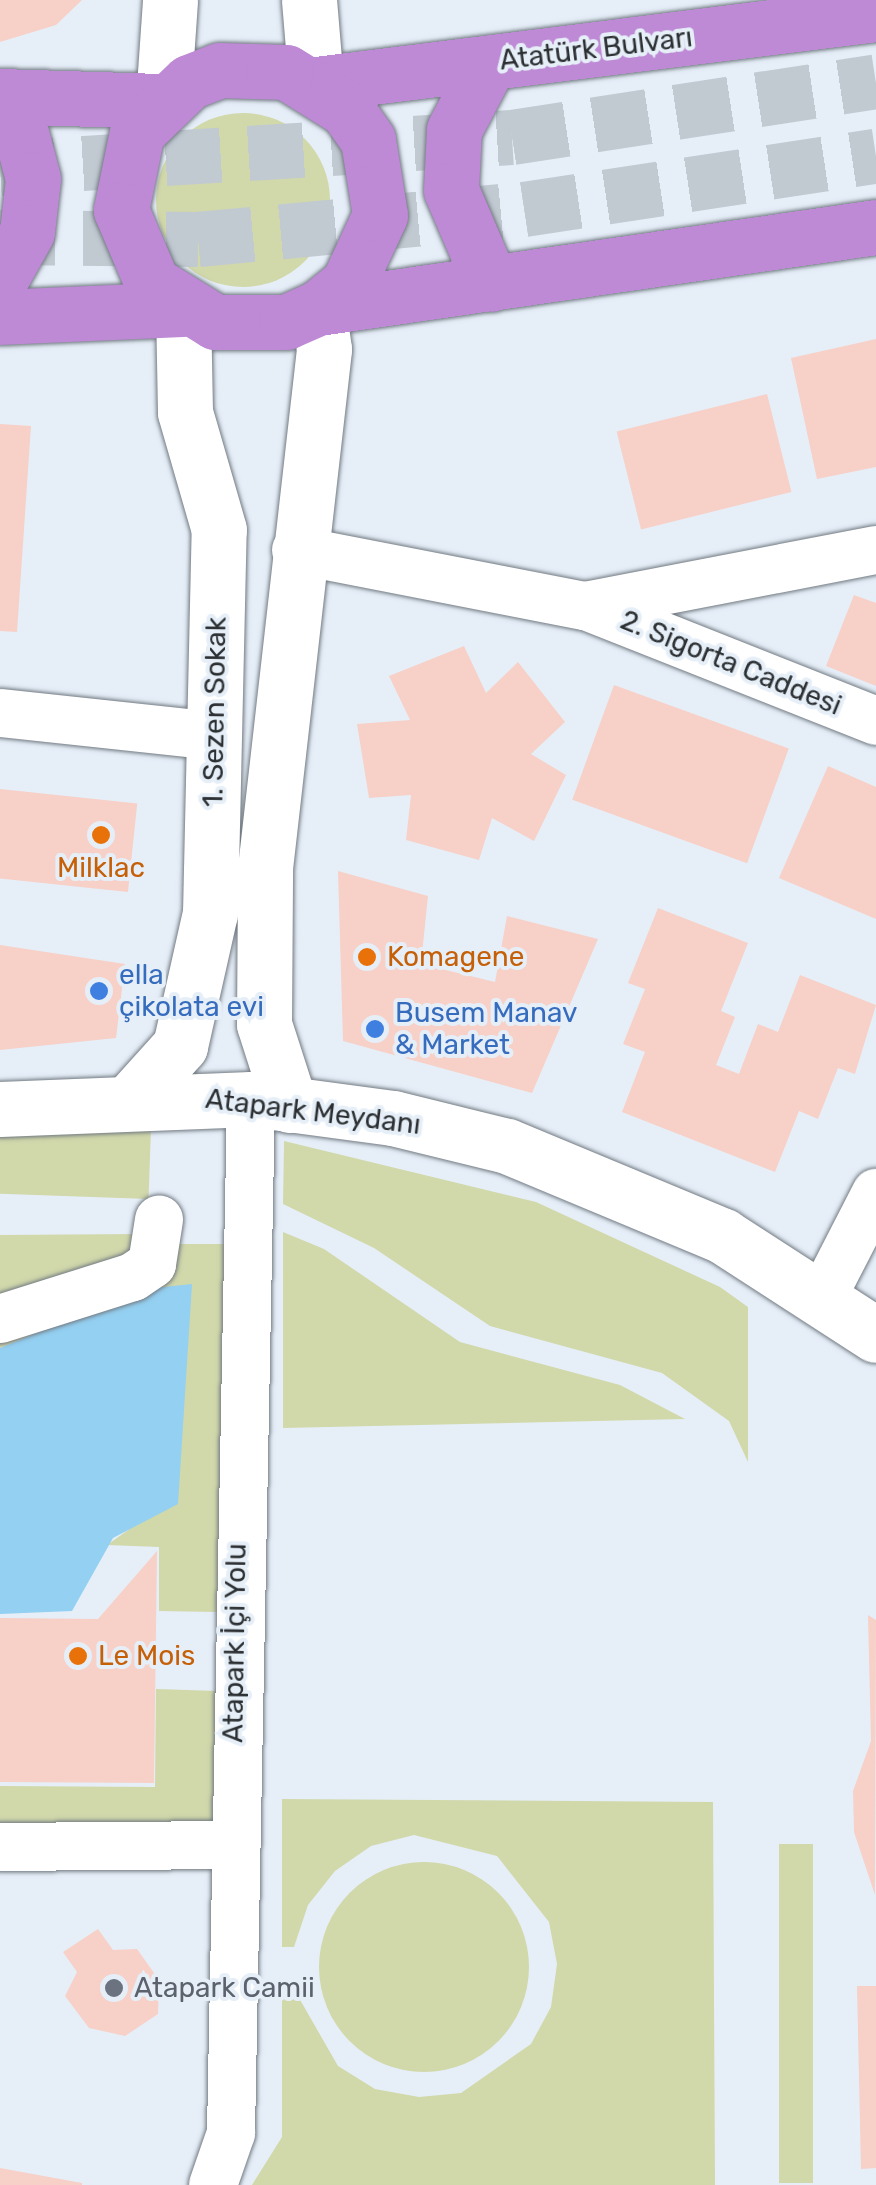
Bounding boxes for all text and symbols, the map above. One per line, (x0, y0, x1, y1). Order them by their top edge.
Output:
street label: Atatürk Bulvarı (498, 20, 694, 78)
street label: 2. Sigorta Caddesi (616, 603, 846, 723)
street label: 1. Sezen Sokak (197, 617, 233, 807)
marker: Milklac (90, 824, 112, 846)
place label: Milklac (57, 851, 145, 885)
place label: Komagene (387, 940, 524, 974)
marker: Komagene (356, 946, 378, 968)
place label: ella çikolata evi (119, 958, 264, 1024)
marker: ella çikolata evi (88, 980, 110, 1002)
place label: Busem Manav & Market (395, 996, 578, 1062)
marker: Busem Manav & Market (364, 1018, 386, 1040)
street label: Atapark Meydanı (203, 1082, 423, 1142)
street label: Atapark İçi Yolu (216, 1542, 254, 1744)
place label: Le Mois (98, 1639, 195, 1673)
marker: Le Mois (67, 1645, 89, 1667)
place label: Atapark Camii (134, 1971, 315, 2005)
marker: Atapark Camii (103, 1977, 125, 1999)

